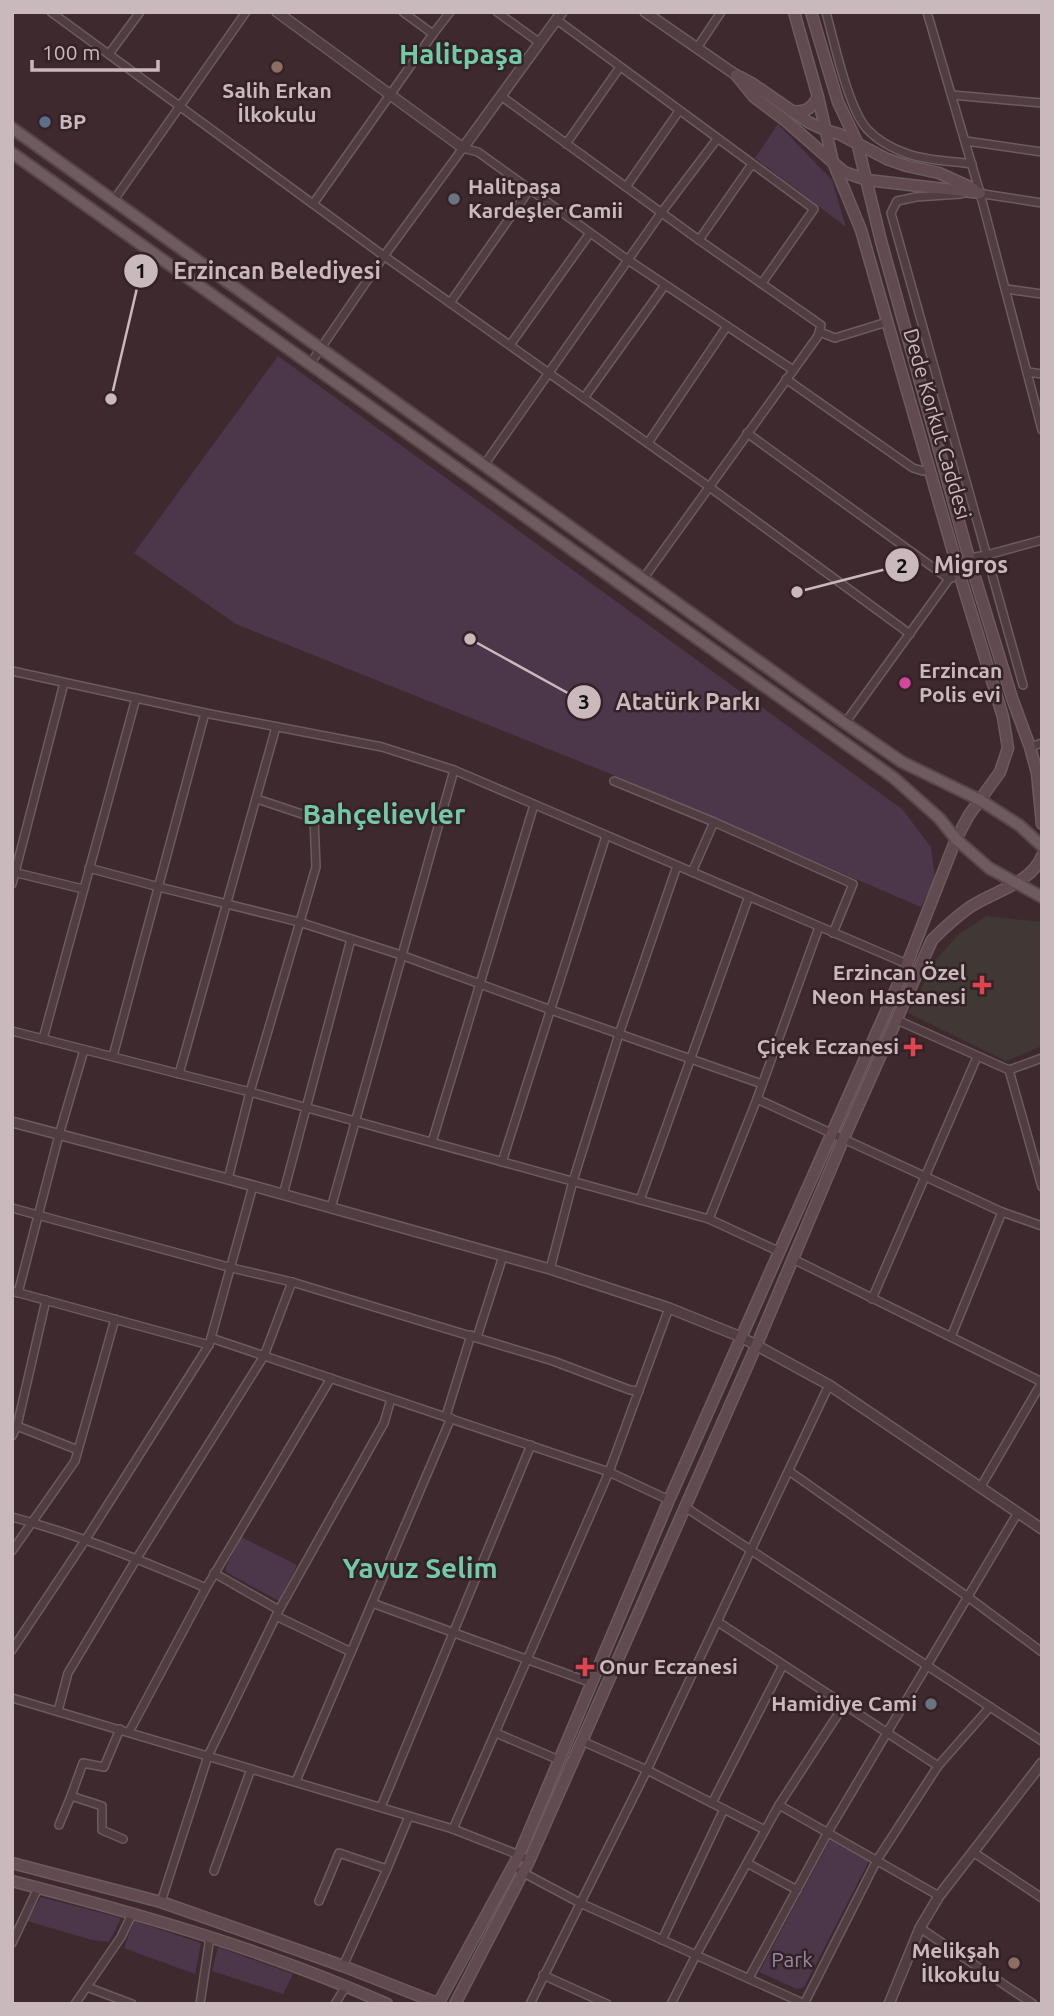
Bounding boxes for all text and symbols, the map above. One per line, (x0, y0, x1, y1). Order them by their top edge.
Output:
scale bar (32, 28, 158, 72)
district label: Halitpaşa (399, 38, 523, 70)
text: 100 m (42, 40, 100, 64)
marker: Salih Erkan İlkokulu (269, 59, 285, 75)
place label: Salih Erkan İlkokulu (222, 78, 332, 126)
place label: BP (59, 109, 86, 133)
marker: BP (37, 114, 53, 130)
place label: Halitpaşa Kardeşler Camii (468, 174, 623, 222)
marker: Halitpaşa Kardeşler Camii (446, 191, 462, 207)
callout: Erzincan Belediyesi (124, 249, 395, 293)
text: 1 (135, 258, 147, 282)
text: Erzincan Belediyesi (173, 258, 381, 283)
street label: Dede Korkut Caddesi (899, 325, 977, 522)
callout: Migros (885, 543, 1022, 587)
text: Migros (934, 552, 1008, 577)
text: 2 (896, 553, 908, 577)
place label: Erzincan Polis evi (919, 658, 1002, 706)
marker: Erzincan Polis evi (897, 675, 913, 691)
callout: Atatürk Parkı (567, 680, 774, 724)
text: 3 (578, 689, 590, 713)
text: Atatürk Parkı (616, 689, 760, 714)
district label: Bahçelievler (303, 798, 466, 830)
place label: Erzincan Özel Neon Hastanesi (812, 960, 966, 1008)
marker: Erzincan Özel Neon Hastanesi (972, 975, 992, 995)
place label: Çiçek Eczanesi (757, 1034, 899, 1058)
marker: Çiçek Eczanesi (905, 1039, 921, 1055)
district label: Yavuz Selim (342, 1552, 498, 1583)
place label: Onur Eczanesi (599, 1654, 738, 1678)
marker: Onur Eczanesi (577, 1659, 593, 1675)
place label: Hamidiye Cami (771, 1691, 917, 1715)
marker: Hamidiye Cami (923, 1696, 939, 1712)
place label: Melikşah İlkokulu (912, 1938, 1000, 1986)
park label: Park (771, 1947, 813, 1971)
marker: Melikşah İlkokulu (1006, 1955, 1022, 1971)

